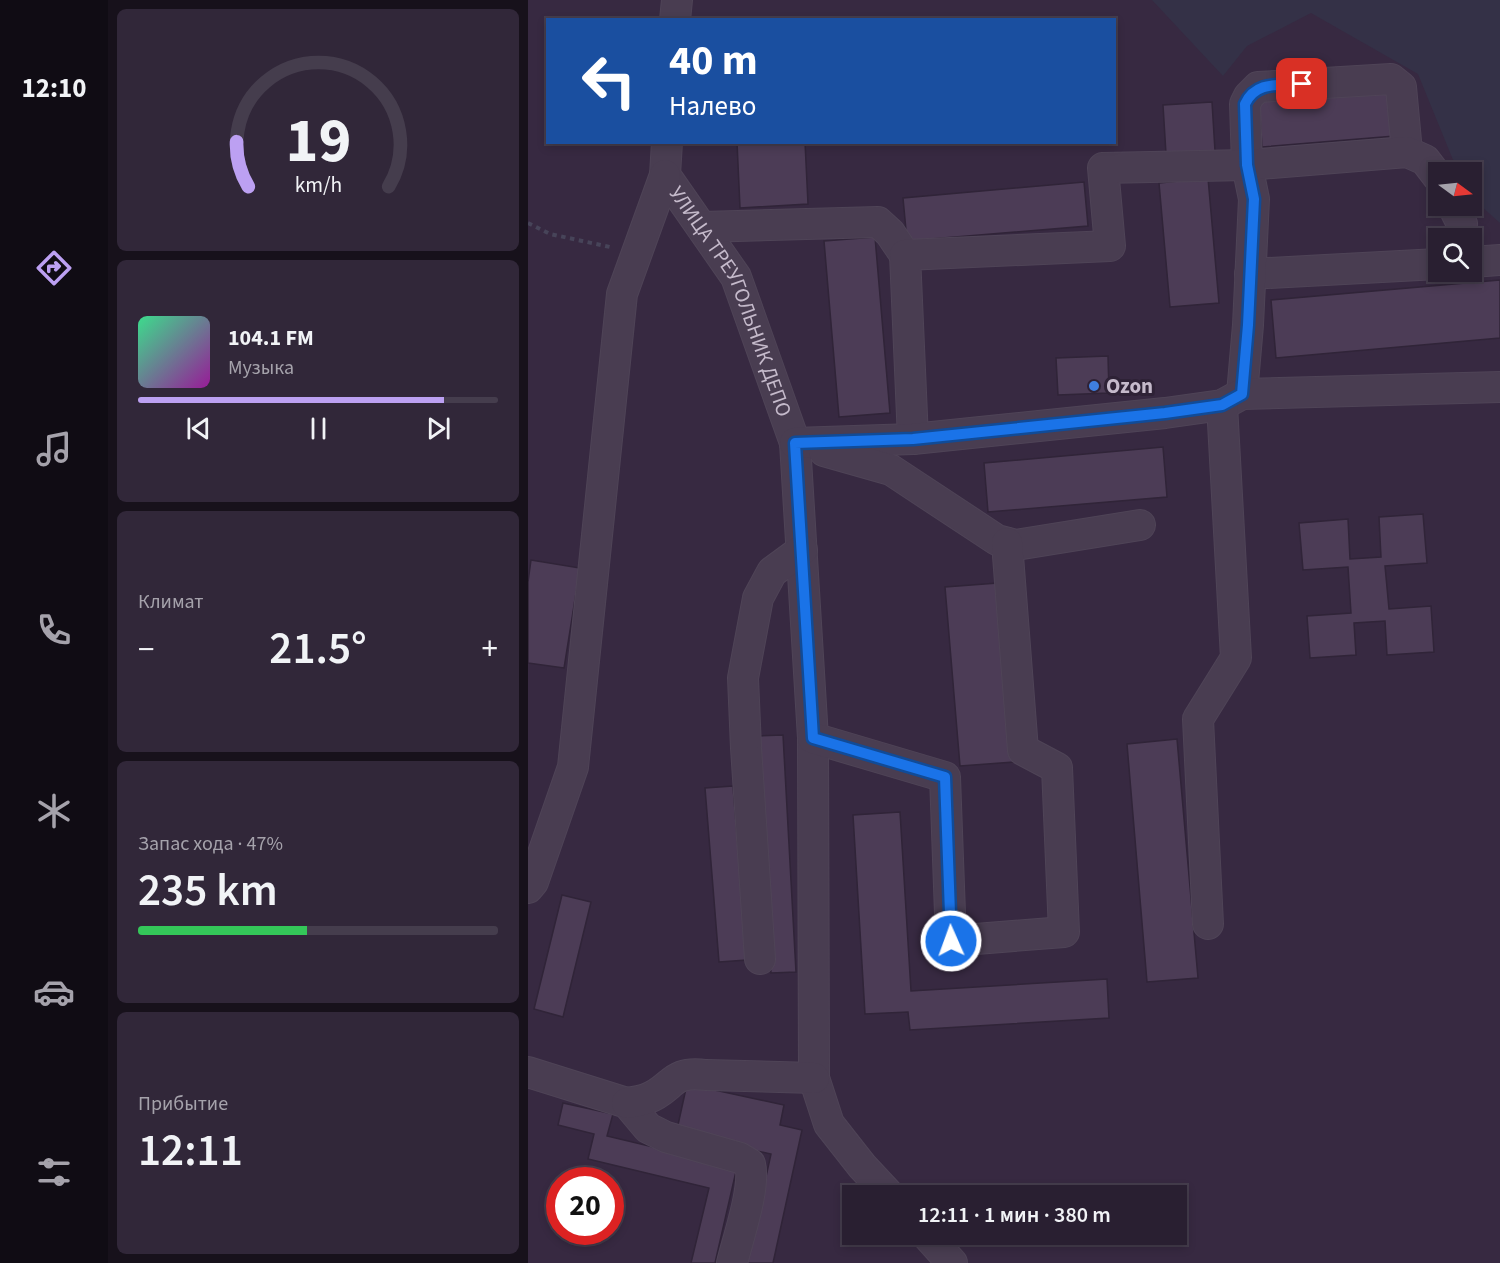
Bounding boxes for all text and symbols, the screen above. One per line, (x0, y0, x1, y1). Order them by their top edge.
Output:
text: 40 m (669, 31, 758, 91)
icon: left (570, 42, 648, 120)
pin (1276, 58, 1327, 109)
icon: arrive (1285, 67, 1318, 100)
text: 12:10 (21, 69, 87, 108)
text: Налево (669, 87, 756, 126)
text: 19 (285, 97, 351, 186)
north arrow (1428, 162, 1482, 216)
map controls (1428, 162, 1482, 282)
text: km/h (294, 170, 342, 201)
street label: УЛИЦА ТРЕУГОЛЬНИК ДЕПО (662, 180, 799, 421)
button: search (1428, 228, 1482, 282)
icon: directions (33, 247, 75, 289)
text: 104.1 FM (228, 322, 314, 354)
text: Музыка (228, 354, 294, 382)
place label: Ozon (1106, 371, 1153, 401)
marker: Ozon (1087, 379, 1101, 393)
icon: previous (182, 412, 215, 445)
icon: pause (302, 412, 335, 445)
icon: next (422, 412, 455, 445)
icon: music (33, 428, 75, 470)
text: Климат (138, 588, 204, 616)
icon: phone (33, 609, 75, 651)
text: 21.5° (269, 617, 367, 681)
text: − (138, 626, 154, 673)
text: + (482, 626, 498, 673)
icon: climate (33, 790, 75, 832)
text: Запас хода · 47% (138, 830, 283, 858)
text: 235 km (138, 859, 278, 923)
position arrow (919, 909, 983, 973)
icon: car (33, 971, 75, 1013)
text: Прибытие (138, 1090, 228, 1118)
text: 12:11 (138, 1119, 243, 1183)
icon: filters (33, 1151, 75, 1193)
speed limit sign: 20 (546, 1167, 624, 1245)
text: 12:11 · 1 мин · 380 m (918, 1199, 1111, 1231)

